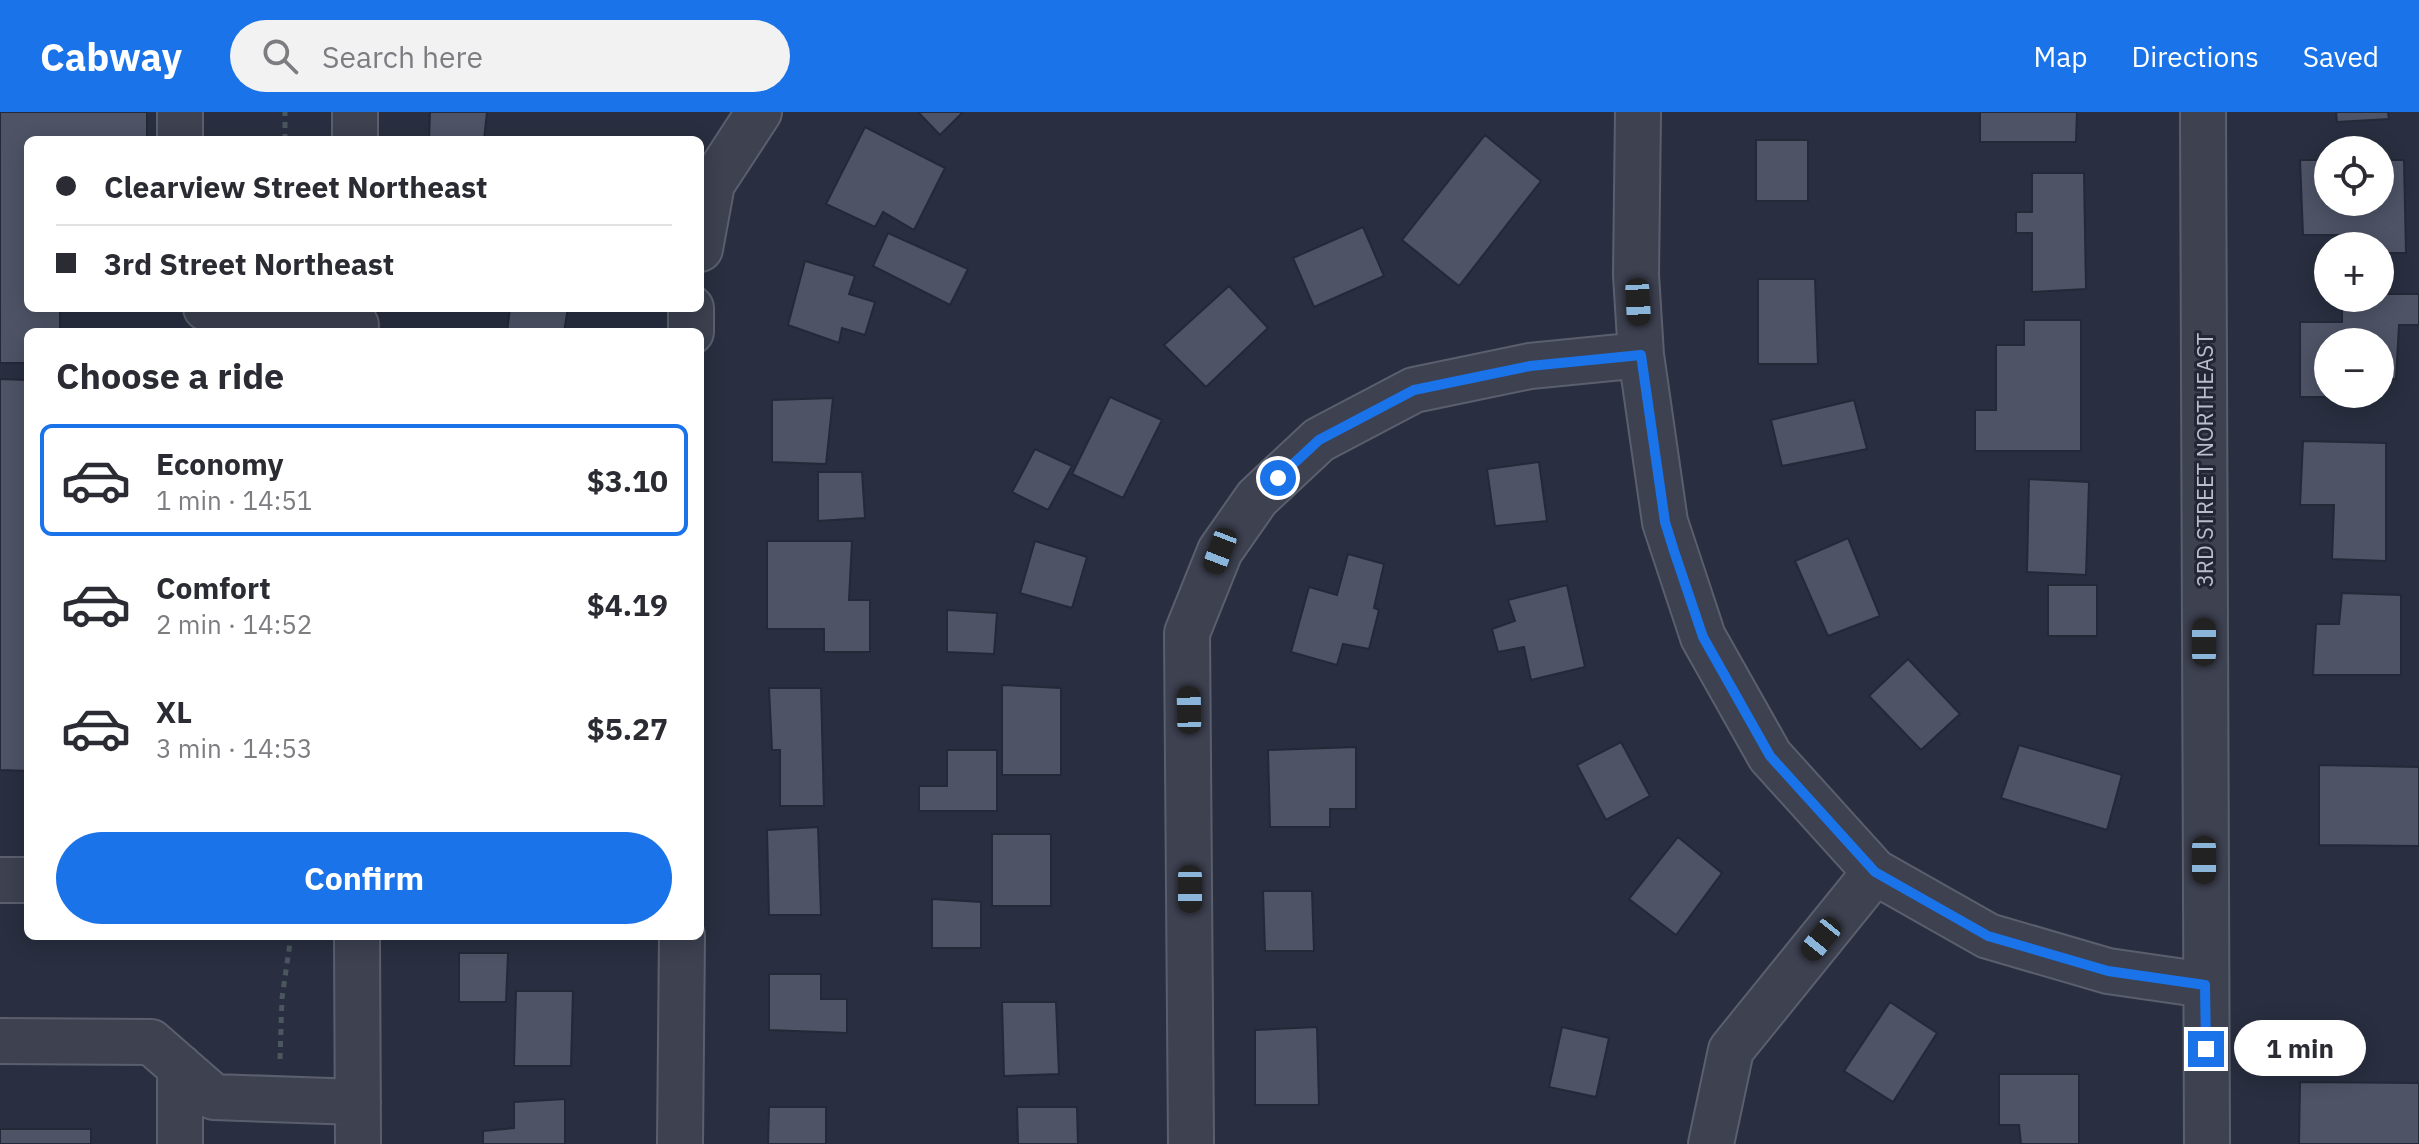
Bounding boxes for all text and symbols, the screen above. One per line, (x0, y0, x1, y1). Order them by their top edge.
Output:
search box (230, 20, 790, 92)
text: Cabway (40, 32, 182, 81)
icon: search (258, 34, 302, 78)
text: Search here (322, 37, 483, 76)
text: Map (2033, 38, 2087, 75)
text: Directions (2131, 38, 2259, 75)
text: Saved (2303, 38, 2379, 75)
map controls (2314, 136, 2394, 408)
button: locate (2314, 136, 2394, 216)
text: Clearview Street Northeast (104, 167, 488, 206)
button: + (2314, 232, 2394, 312)
text: 3rd Street Northeast (104, 244, 394, 283)
car (1625, 277, 1651, 327)
button: − (2314, 328, 2394, 408)
street label: 3RD STREET NORTHEAST (2190, 332, 2219, 587)
text: Choose a ride (56, 352, 284, 399)
icon: car (60, 444, 132, 516)
text: Economy (156, 444, 284, 483)
route start (1260, 460, 1296, 496)
text: $3.10 (587, 461, 668, 500)
text: 1 min · 14:51 (156, 483, 312, 517)
car (1200, 524, 1240, 578)
icon: car (60, 568, 132, 640)
text: Comfort (156, 568, 271, 607)
text: $4.19 (587, 585, 668, 624)
text: 2 min · 14:52 (156, 607, 312, 641)
car (2192, 618, 2216, 666)
car (1177, 686, 1201, 734)
icon: car (60, 692, 132, 764)
text: XL (156, 692, 192, 731)
text: $5.27 (587, 709, 668, 748)
text: 3 min · 14:53 (156, 731, 312, 765)
button: Confirm (56, 832, 672, 924)
car (2192, 836, 2216, 884)
car (1178, 865, 1202, 913)
car (1797, 913, 1845, 965)
callout: 1 min (2234, 1021, 2366, 1077)
route end (2188, 1031, 2224, 1067)
text: 1 min (2266, 1031, 2334, 1065)

